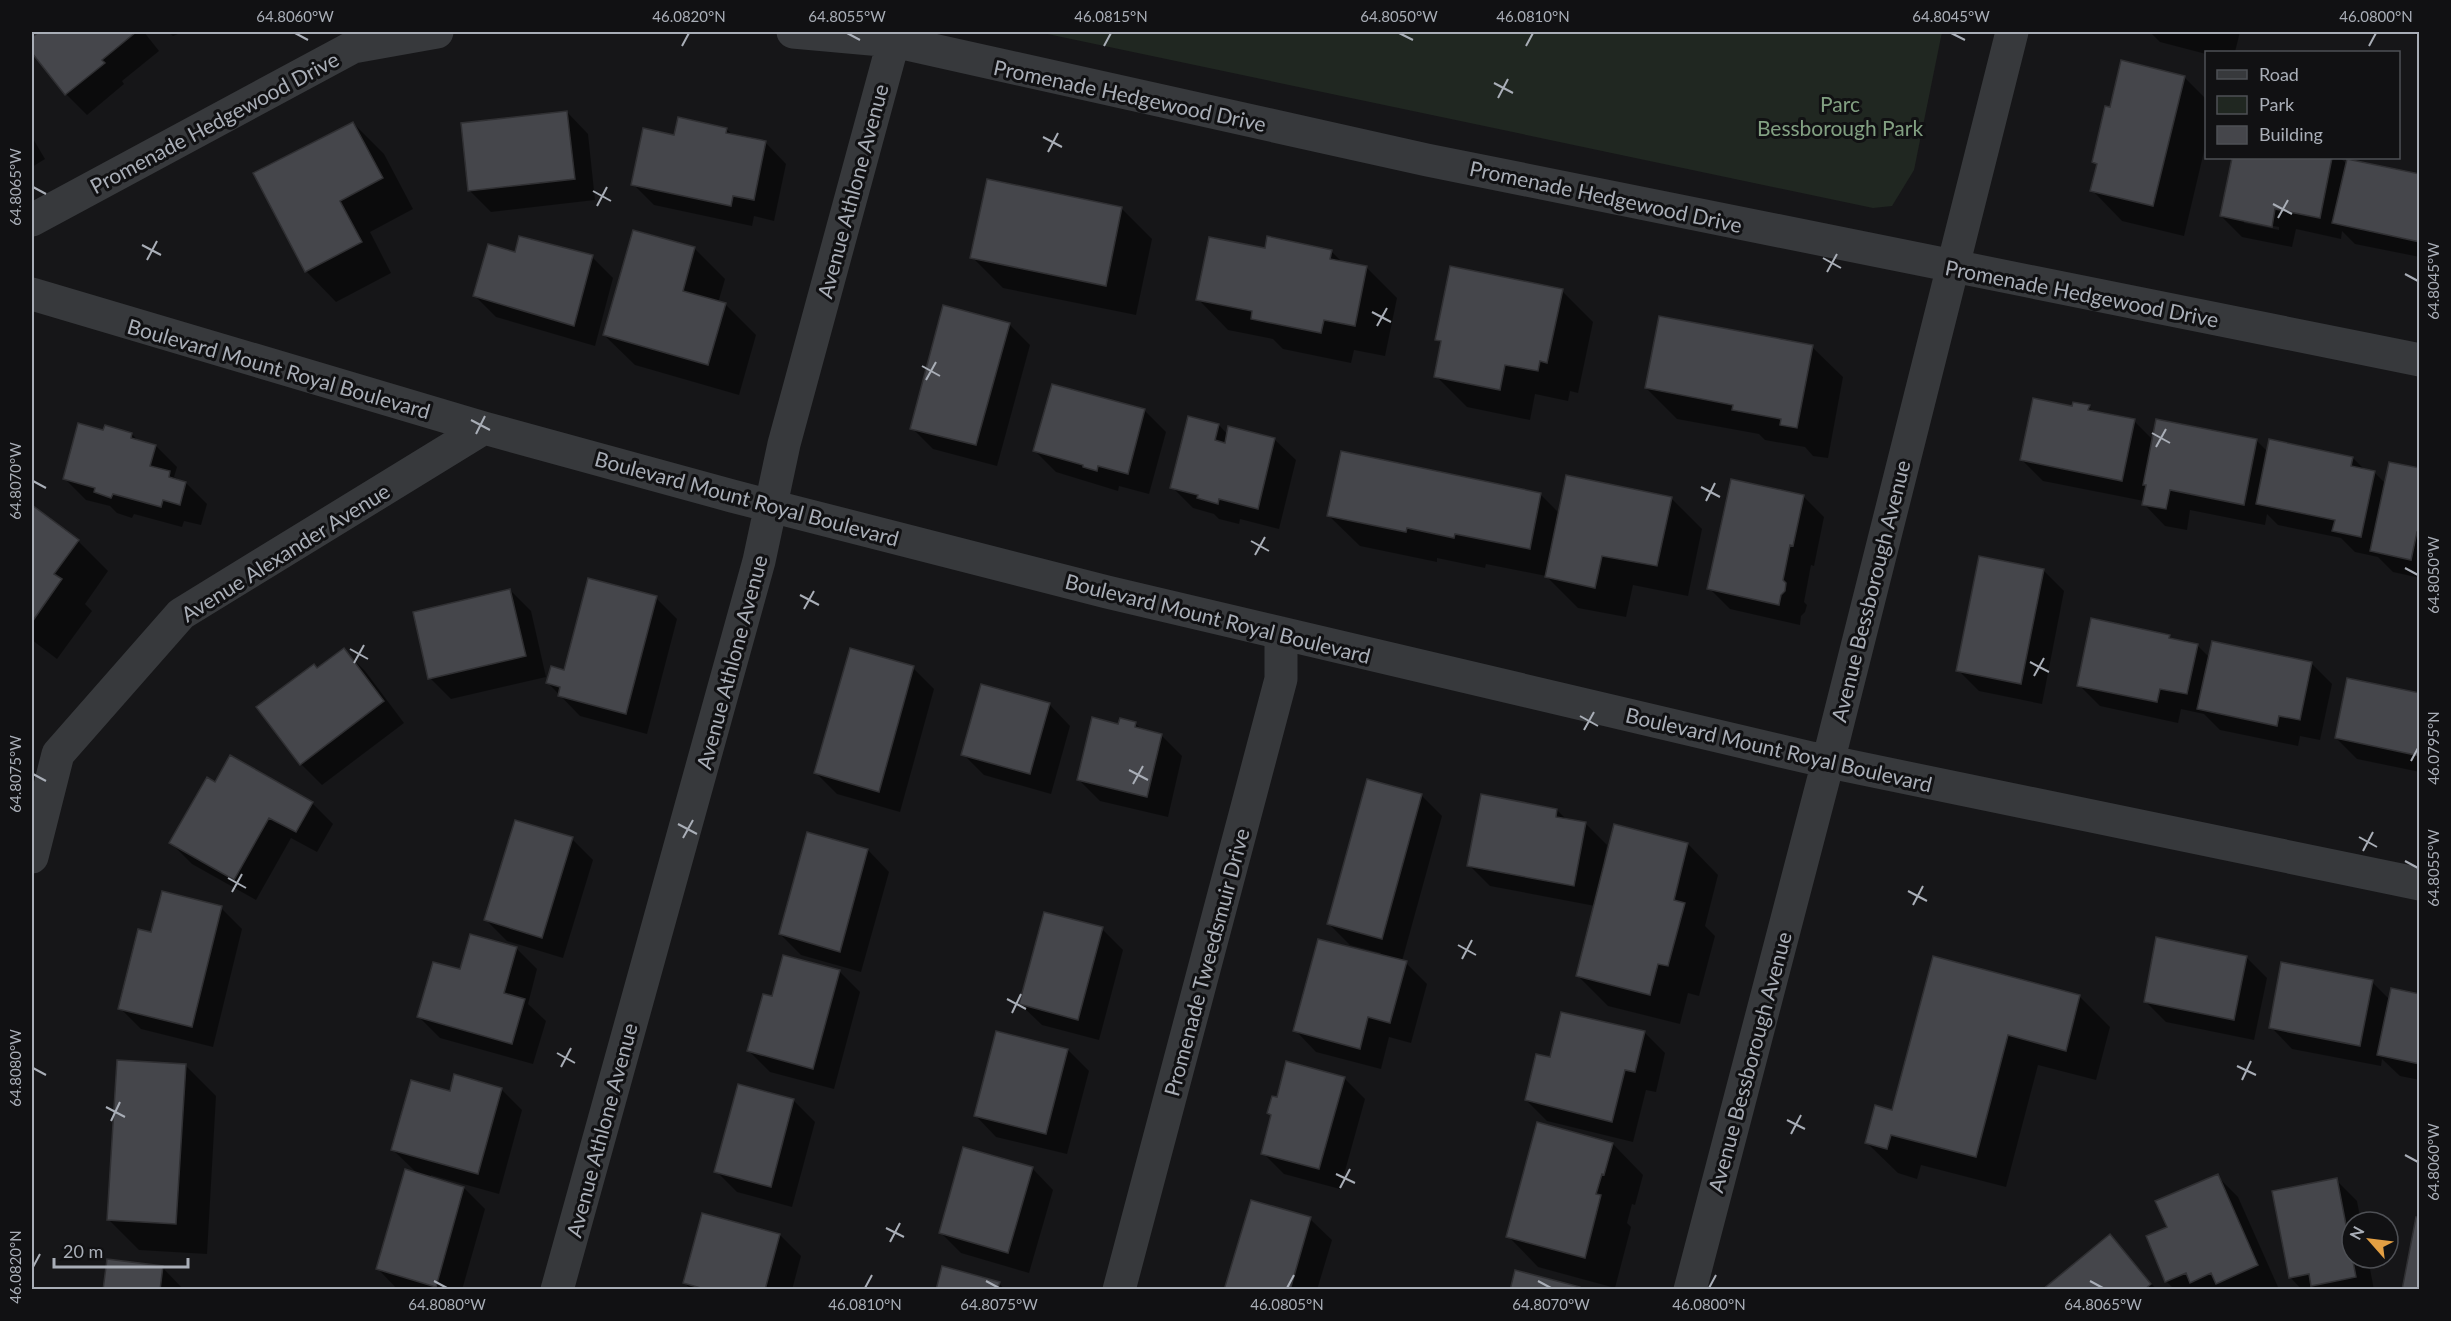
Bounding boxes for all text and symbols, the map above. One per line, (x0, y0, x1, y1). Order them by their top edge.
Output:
text: 64.8060°W (256, 7, 334, 25)
text: 46.0820°N (652, 7, 726, 25)
text: 64.8055°W (808, 7, 886, 25)
text: 46.0815°N (1074, 7, 1148, 25)
text: 64.8050°W (1360, 7, 1438, 25)
text: 46.0810°N (1496, 7, 1570, 25)
text: 64.8045°W (1912, 7, 1990, 25)
text: 46.0800°N (2339, 7, 2413, 25)
street label: Promenade Hedgewood Drive (85, 46, 343, 198)
legend (2205, 51, 2400, 159)
street label: Promenade Hedgewood Drive (991, 54, 1269, 136)
text: Road (2259, 63, 2299, 85)
street label: Avenue Athlone Avenue (811, 81, 893, 301)
park label: Parc Bessborough Park (1757, 91, 1923, 140)
text: Park (2259, 93, 2295, 115)
text: Building (2259, 123, 2323, 145)
text: 64.8065°W (6, 148, 24, 226)
street label: Promenade Hedgewood Drive (1467, 155, 1745, 237)
text: 64.8045°W (2424, 242, 2442, 320)
street label: Promenade Hedgewood Drive (1943, 254, 2221, 332)
street label: Boulevard Mount Royal Boulevard (125, 313, 433, 423)
text: 64.8070°W (6, 442, 24, 520)
street label: Boulevard Mount Royal Boulevard (592, 445, 902, 551)
street label: Avenue Bessborough Avenue (1825, 458, 1915, 724)
street label: Avenue Alexander Avenue (176, 478, 394, 626)
text: 64.8050°W (2424, 536, 2442, 614)
street label: Avenue Athlone Avenue (690, 552, 772, 772)
street label: Boulevard Mount Royal Boulevard (1063, 568, 1373, 668)
street label: Boulevard Mount Royal Boulevard (1623, 702, 1935, 796)
text: 46.0795°N (2424, 711, 2442, 785)
text: 64.8075°W (6, 735, 24, 813)
street label: Promenade Tweedsmuir Drive (1158, 825, 1254, 1099)
text: 64.8055°W (2424, 829, 2442, 907)
street label: Avenue Bessborough Avenue (1702, 929, 1796, 1195)
street label: Avenue Athlone Avenue (560, 1020, 642, 1240)
text: 64.8080°W (6, 1029, 24, 1107)
text: 64.8060°W (2424, 1123, 2442, 1201)
north arrow (2340, 1210, 2400, 1270)
text: N (2345, 1223, 2368, 1243)
text: 46.0820°N (6, 1230, 24, 1304)
scale bar (54, 1231, 188, 1269)
text: 20 m (63, 1240, 103, 1262)
text: 64.8080°W (408, 1295, 486, 1313)
text: 46.0810°N (828, 1295, 902, 1313)
text: 64.8075°W (960, 1295, 1038, 1313)
text: 46.0805°N (1250, 1295, 1324, 1313)
text: 64.8070°W (1512, 1295, 1590, 1313)
text: 46.0800°N (1672, 1295, 1746, 1313)
text: 64.8065°W (2064, 1295, 2142, 1313)

